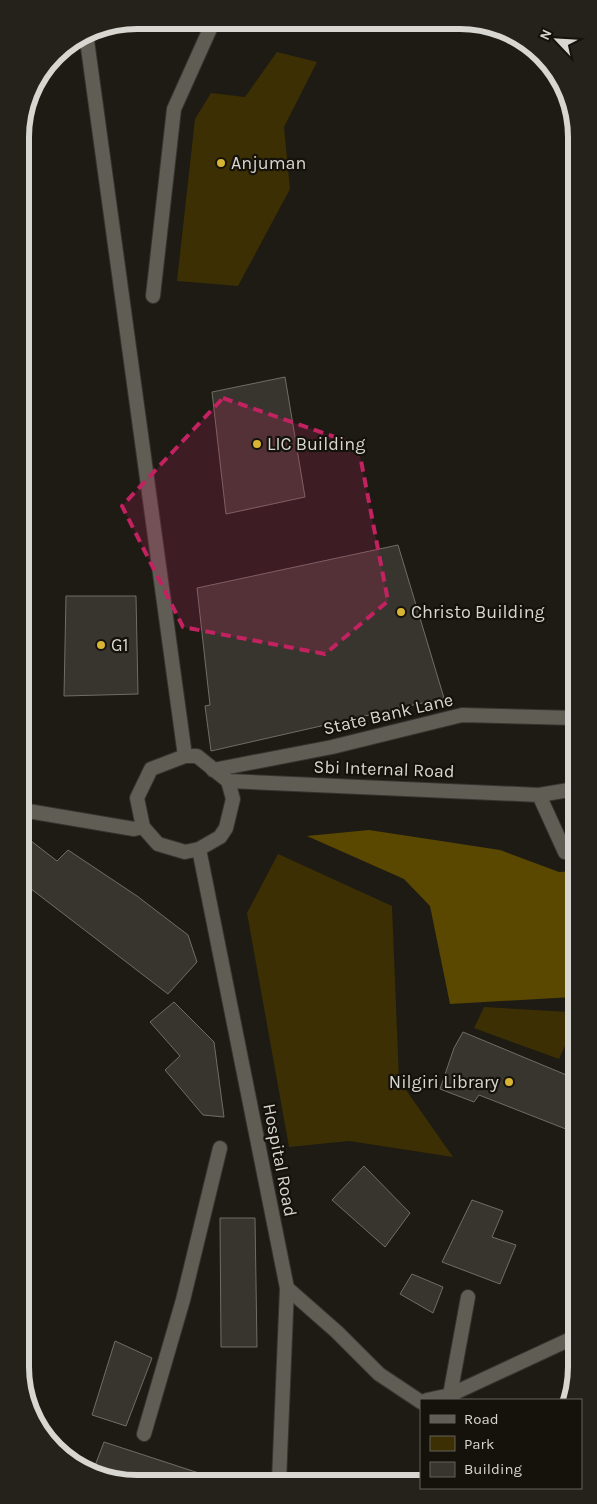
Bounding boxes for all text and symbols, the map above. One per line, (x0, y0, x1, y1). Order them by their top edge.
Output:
north arrow (532, 15, 582, 65)
text: N (536, 27, 555, 43)
place label: Anjuman (231, 152, 306, 174)
marker: Anjuman (215, 157, 227, 169)
place label: LIC Building (267, 433, 365, 455)
marker: LIC Building (251, 438, 263, 450)
place label: Christo Building (411, 601, 545, 623)
marker: Christo Building (395, 606, 407, 618)
place label: G1 (111, 634, 129, 656)
marker: G1 (95, 639, 107, 651)
street label: State Bank Lane (321, 688, 455, 740)
street label: Sbi Internal Road (313, 756, 455, 782)
place label: Nilgiri Library (389, 1071, 500, 1093)
marker: Nilgiri Library (503, 1076, 515, 1088)
street label: Hospital Road (258, 1102, 302, 1218)
legend (420, 1399, 582, 1489)
text: Road (464, 1410, 499, 1428)
text: Park (464, 1435, 494, 1453)
text: Building (464, 1460, 522, 1478)

